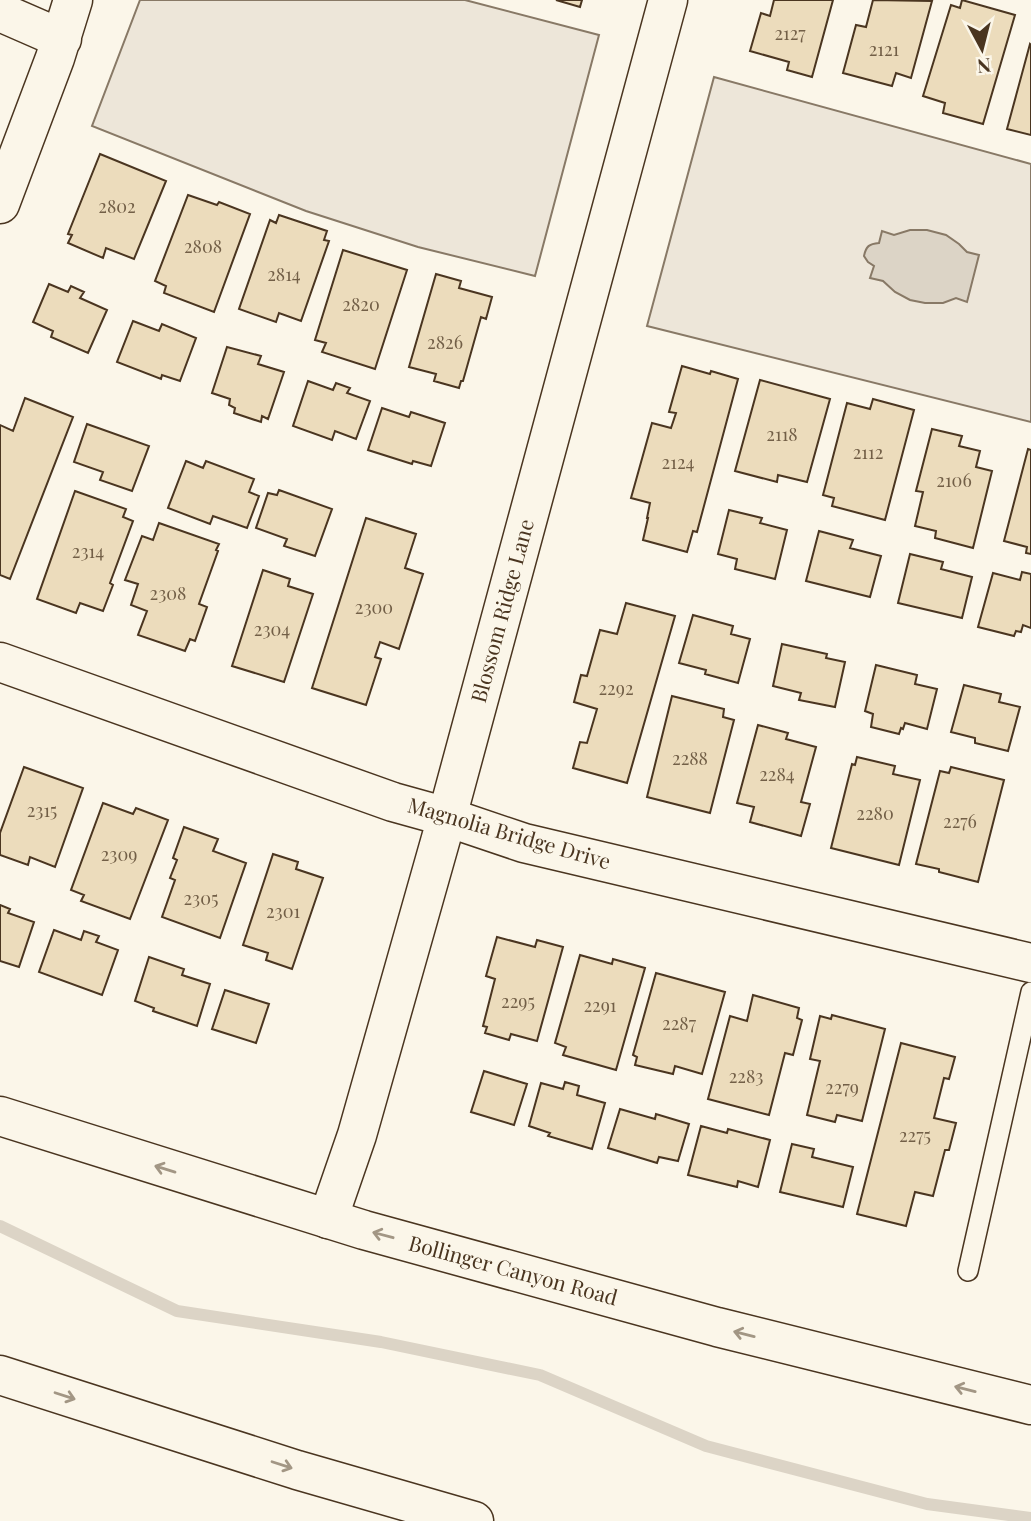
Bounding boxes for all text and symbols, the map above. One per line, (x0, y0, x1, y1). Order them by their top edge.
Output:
north arrow (947, 14, 1017, 84)
house number: 2127 (774, 21, 806, 45)
house number: 2121 (869, 37, 900, 61)
text: N (976, 53, 993, 81)
house number: 2802 (98, 194, 136, 218)
house number: 2808 (184, 234, 222, 258)
house number: 2814 (267, 262, 301, 286)
house number: 2820 (342, 292, 380, 316)
house number: 2826 (427, 330, 463, 354)
house number: 2118 (766, 422, 798, 446)
house number: 2112 (853, 440, 883, 464)
house number: 2124 (662, 450, 695, 474)
house number: 2106 (936, 468, 972, 492)
street label: Blossom Ridge Lane (463, 516, 539, 705)
house number: 2314 (72, 539, 104, 563)
house number: 2308 (150, 581, 186, 605)
house number: 2300 (355, 595, 393, 619)
house number: 2304 (254, 617, 290, 641)
house number: 2292 (598, 676, 634, 700)
house number: 2288 (672, 746, 708, 770)
house number: 2284 (759, 762, 795, 786)
street label: Magnolia Bridge Drive (405, 790, 614, 874)
house number: 2315 (27, 798, 57, 822)
house number: 2280 (856, 801, 894, 825)
house number: 2276 (943, 809, 977, 833)
house number: 2309 (101, 842, 137, 866)
house number: 2305 (183, 886, 219, 910)
house number: 2301 (266, 899, 300, 923)
house number: 2295 (501, 989, 535, 1013)
house number: 2291 (583, 993, 617, 1017)
house number: 2287 (662, 1011, 697, 1035)
house number: 2283 (729, 1064, 763, 1088)
house number: 2279 (825, 1075, 859, 1099)
house number: 2275 (899, 1123, 931, 1147)
one-way arrow (154, 1161, 176, 1174)
one-way arrow (372, 1228, 394, 1241)
street label: Bollinger Canyon Road (406, 1228, 621, 1310)
one-way arrow (733, 1327, 756, 1340)
one-way arrow (954, 1382, 977, 1395)
one-way arrow (54, 1390, 76, 1403)
one-way arrow (270, 1460, 292, 1473)

